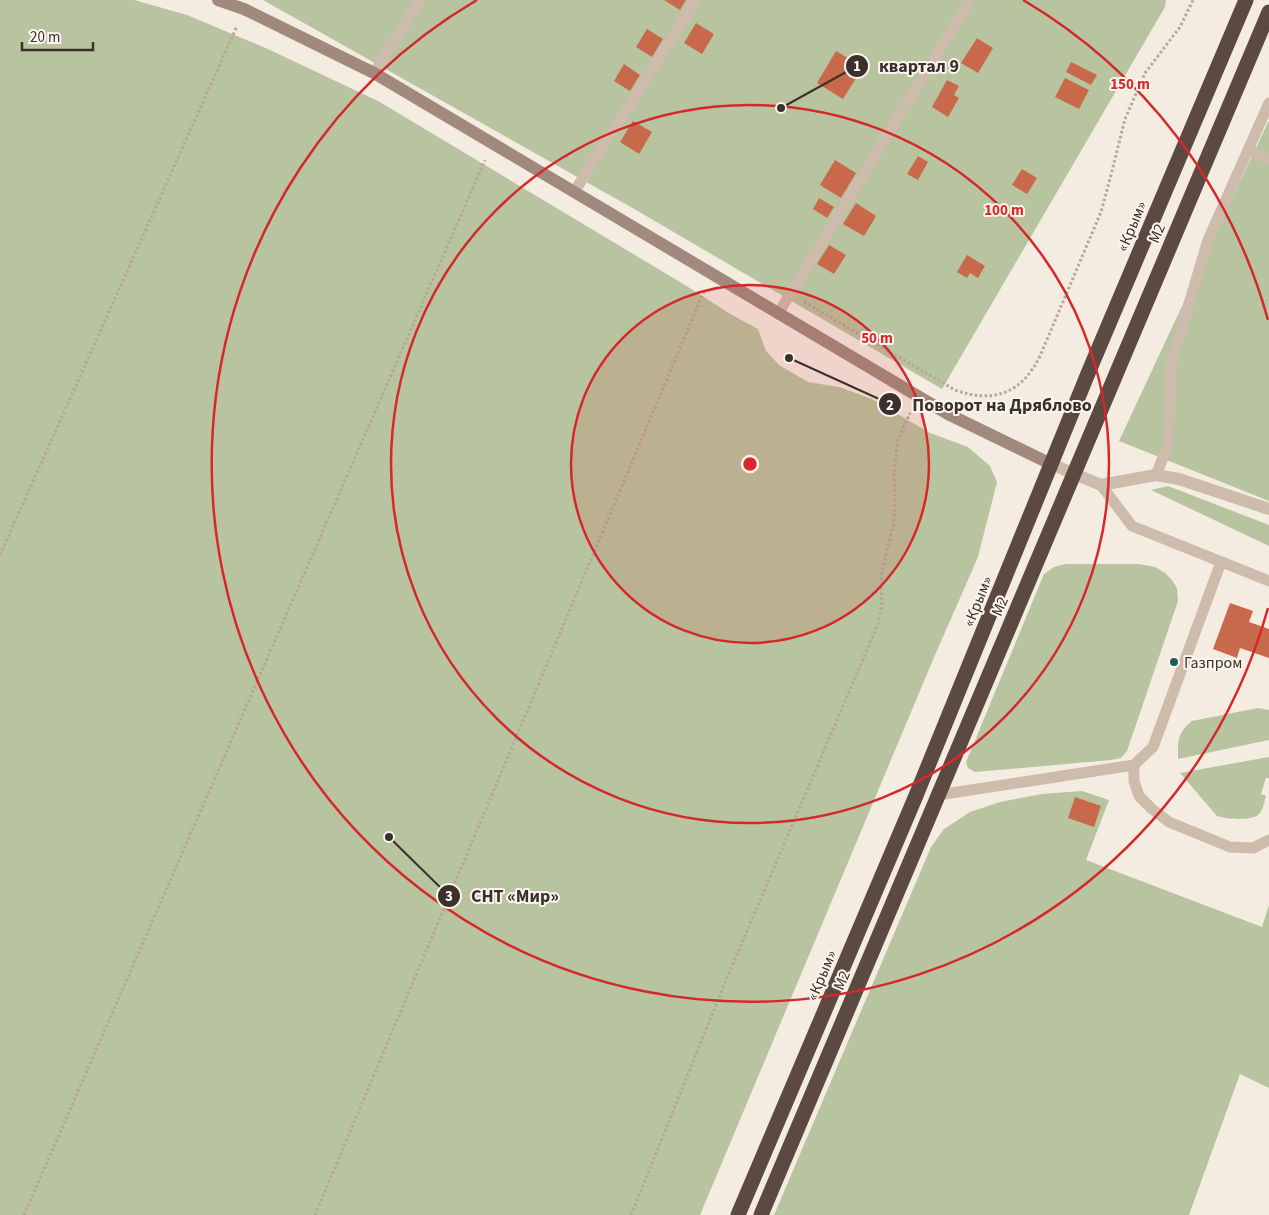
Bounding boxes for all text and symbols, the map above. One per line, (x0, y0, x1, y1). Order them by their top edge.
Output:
scale bar (22, 20, 94, 52)
text: 20 m (30, 27, 60, 48)
callout: квартал 9 (844, 50, 969, 83)
text: квартал 9 (879, 54, 959, 79)
text: 1 (853, 56, 861, 77)
text: 150 m (1110, 74, 1150, 95)
street label: «Крым» (1111, 198, 1152, 255)
text: 100 m (984, 200, 1024, 221)
street label: М2 (1143, 220, 1171, 247)
text: 50 m (861, 328, 893, 349)
callout: Поворот на Дряблово (877, 388, 1102, 421)
text: Поворот на Дряблово (912, 393, 1092, 418)
text: 2 (886, 395, 894, 416)
centre of rings (741, 455, 759, 473)
street label: «Крым» (958, 573, 998, 630)
street label: М2 (986, 593, 1014, 620)
place label: Газпром (1184, 652, 1242, 674)
marker: Газпром (1168, 656, 1180, 668)
callout: СНТ «Мир» (436, 879, 569, 912)
text: СНТ «Мир» (471, 884, 559, 909)
text: 3 (445, 886, 453, 907)
street label: «Крым» (801, 947, 842, 1004)
street label: М2 (828, 967, 856, 994)

